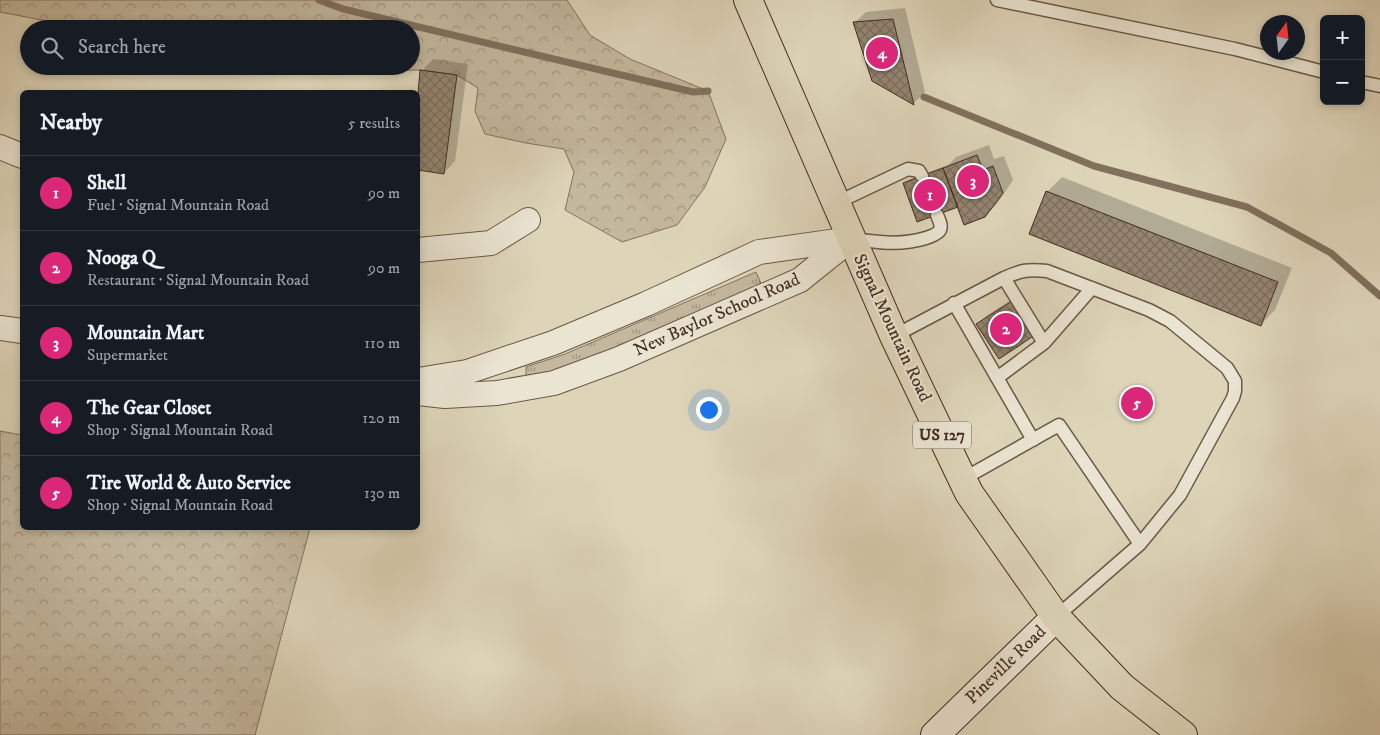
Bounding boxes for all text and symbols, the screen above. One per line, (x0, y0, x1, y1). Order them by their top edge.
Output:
north arrow (1260, 15, 1305, 60)
map controls (1320, 15, 1365, 105)
button: + (1320, 15, 1365, 60)
search box (20, 20, 420, 75)
icon: search (38, 34, 66, 62)
pin: 4 (866, 34, 898, 72)
text: Search here (78, 36, 166, 59)
button: − (1320, 60, 1365, 105)
text: Nearby (40, 110, 102, 136)
text: 5 results (348, 113, 400, 133)
pin: 3 (957, 162, 989, 200)
text: Shell (87, 172, 126, 195)
pin: 1 (914, 176, 946, 214)
text: 1 (53, 183, 59, 203)
text: 90 m (368, 183, 400, 203)
text: Fuel · Signal Mountain Road (87, 195, 269, 215)
text: Nooga Q (87, 247, 156, 270)
street label: Signal Mountain Road (848, 251, 936, 405)
text: 2 (52, 258, 60, 278)
text: 90 m (368, 258, 400, 278)
street label: New Baylor School Road (631, 268, 803, 362)
text: Restaurant · Signal Mountain Road (87, 270, 309, 290)
pin: 2 (990, 310, 1022, 348)
text: Mountain Mart (87, 322, 204, 345)
text: 3 (53, 333, 59, 353)
text: 110 m (364, 333, 400, 353)
text: Supermarket (87, 345, 168, 365)
pin: 5 (1121, 384, 1153, 422)
text: The Gear Closet (87, 397, 211, 420)
your location (696, 397, 722, 423)
text: 4 (51, 408, 61, 428)
text: 120 m (362, 408, 400, 428)
text: Shop · Signal Mountain Road (87, 420, 273, 440)
road number: US 127 (913, 422, 971, 448)
text: Tire World & Auto Service (87, 472, 291, 495)
text: 5 (52, 483, 60, 503)
text: 130 m (364, 483, 400, 503)
text: Shop · Signal Mountain Road (87, 495, 273, 515)
street label: Pineville Road (961, 621, 1051, 709)

